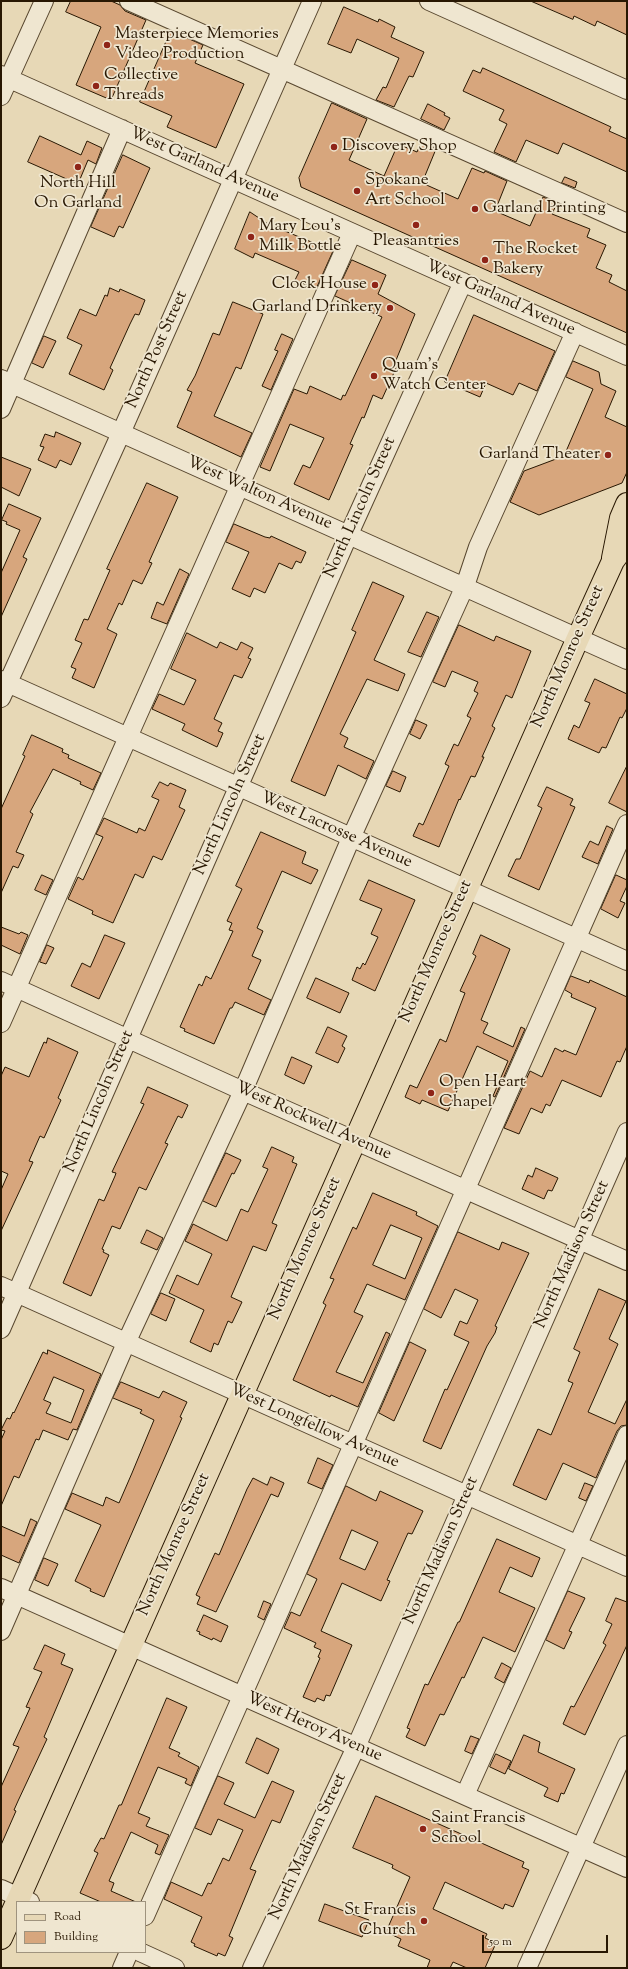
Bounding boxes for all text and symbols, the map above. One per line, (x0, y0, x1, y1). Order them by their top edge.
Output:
place label: Masterpiece Memories Video Production (115, 25, 279, 65)
marker: Masterpiece Memories Video Production (102, 40, 112, 50)
place label: Collective Threads (104, 66, 178, 106)
marker: Collective Threads (91, 81, 101, 91)
street label: West Garland Avenue (126, 124, 282, 208)
place label: Discovery Shop (342, 137, 457, 157)
marker: Discovery Shop (329, 142, 339, 152)
marker: North Hill On Garland (73, 162, 83, 172)
place label: Spokane Art School (365, 171, 445, 211)
place label: North Hill On Garland (34, 174, 122, 214)
marker: Spokane Art School (352, 186, 362, 196)
place label: Garland Printing (483, 199, 606, 219)
marker: Garland Printing (470, 204, 480, 214)
place label: Mary Lou's Milk Bottle (259, 217, 341, 257)
marker: Pleasantries (411, 220, 421, 230)
marker: Mary Lou's Milk Bottle (246, 232, 256, 242)
place label: Pleasantries (373, 232, 459, 252)
place label: The Rocket Bakery (493, 240, 578, 280)
marker: The Rocket Bakery (480, 255, 490, 265)
street label: West Garland Avenue (422, 257, 578, 341)
place label: Clock House (272, 275, 367, 295)
marker: Clock House (370, 280, 380, 290)
street label: North Post Street (123, 288, 193, 412)
place label: Garland Drinkery (252, 298, 382, 318)
marker: Garland Drinkery (385, 303, 395, 313)
place label: Quam's Watch Center (382, 356, 486, 396)
marker: Quam's Watch Center (369, 371, 379, 381)
street label: North Lincoln Street (321, 434, 401, 582)
place label: Garland Theater (479, 445, 600, 465)
marker: Garland Theater (603, 450, 613, 460)
street label: West Walton Avenue (183, 453, 335, 535)
street label: North Monroe Street (528, 582, 610, 732)
street label: North Lincoln Street (191, 731, 271, 879)
street label: West Lacrosse Avenue (257, 788, 415, 874)
street label: North Monroe Street (396, 877, 478, 1027)
street label: North Lincoln Street (61, 1028, 139, 1176)
place label: Open Heart Chapel (439, 1073, 526, 1113)
street label: West Rockwell Avenue (232, 1078, 394, 1166)
marker: Open Heart Chapel (426, 1088, 436, 1098)
street label: North Monroe Street (265, 1174, 347, 1324)
street label: North Madison Street (531, 1178, 615, 1332)
street label: West Longfellow Avenue (226, 1380, 402, 1474)
street label: North Monroe Street (134, 1470, 216, 1620)
street label: North Madison Street (400, 1474, 484, 1628)
street label: West Heroy Avenue (243, 1689, 385, 1767)
street label: North Madison Street (266, 1770, 352, 1924)
place label: Saint Francis School (431, 1809, 526, 1849)
marker: Saint Francis School (418, 1824, 428, 1834)
legend (16, 1901, 146, 1953)
place label: St Francis Church (344, 1901, 416, 1941)
text: Road (54, 1908, 81, 1926)
marker: St Francis Church (419, 1916, 429, 1926)
scale bar (484, 1927, 610, 1953)
text: Building (54, 1928, 98, 1946)
text: 50 m (489, 1933, 512, 1951)

